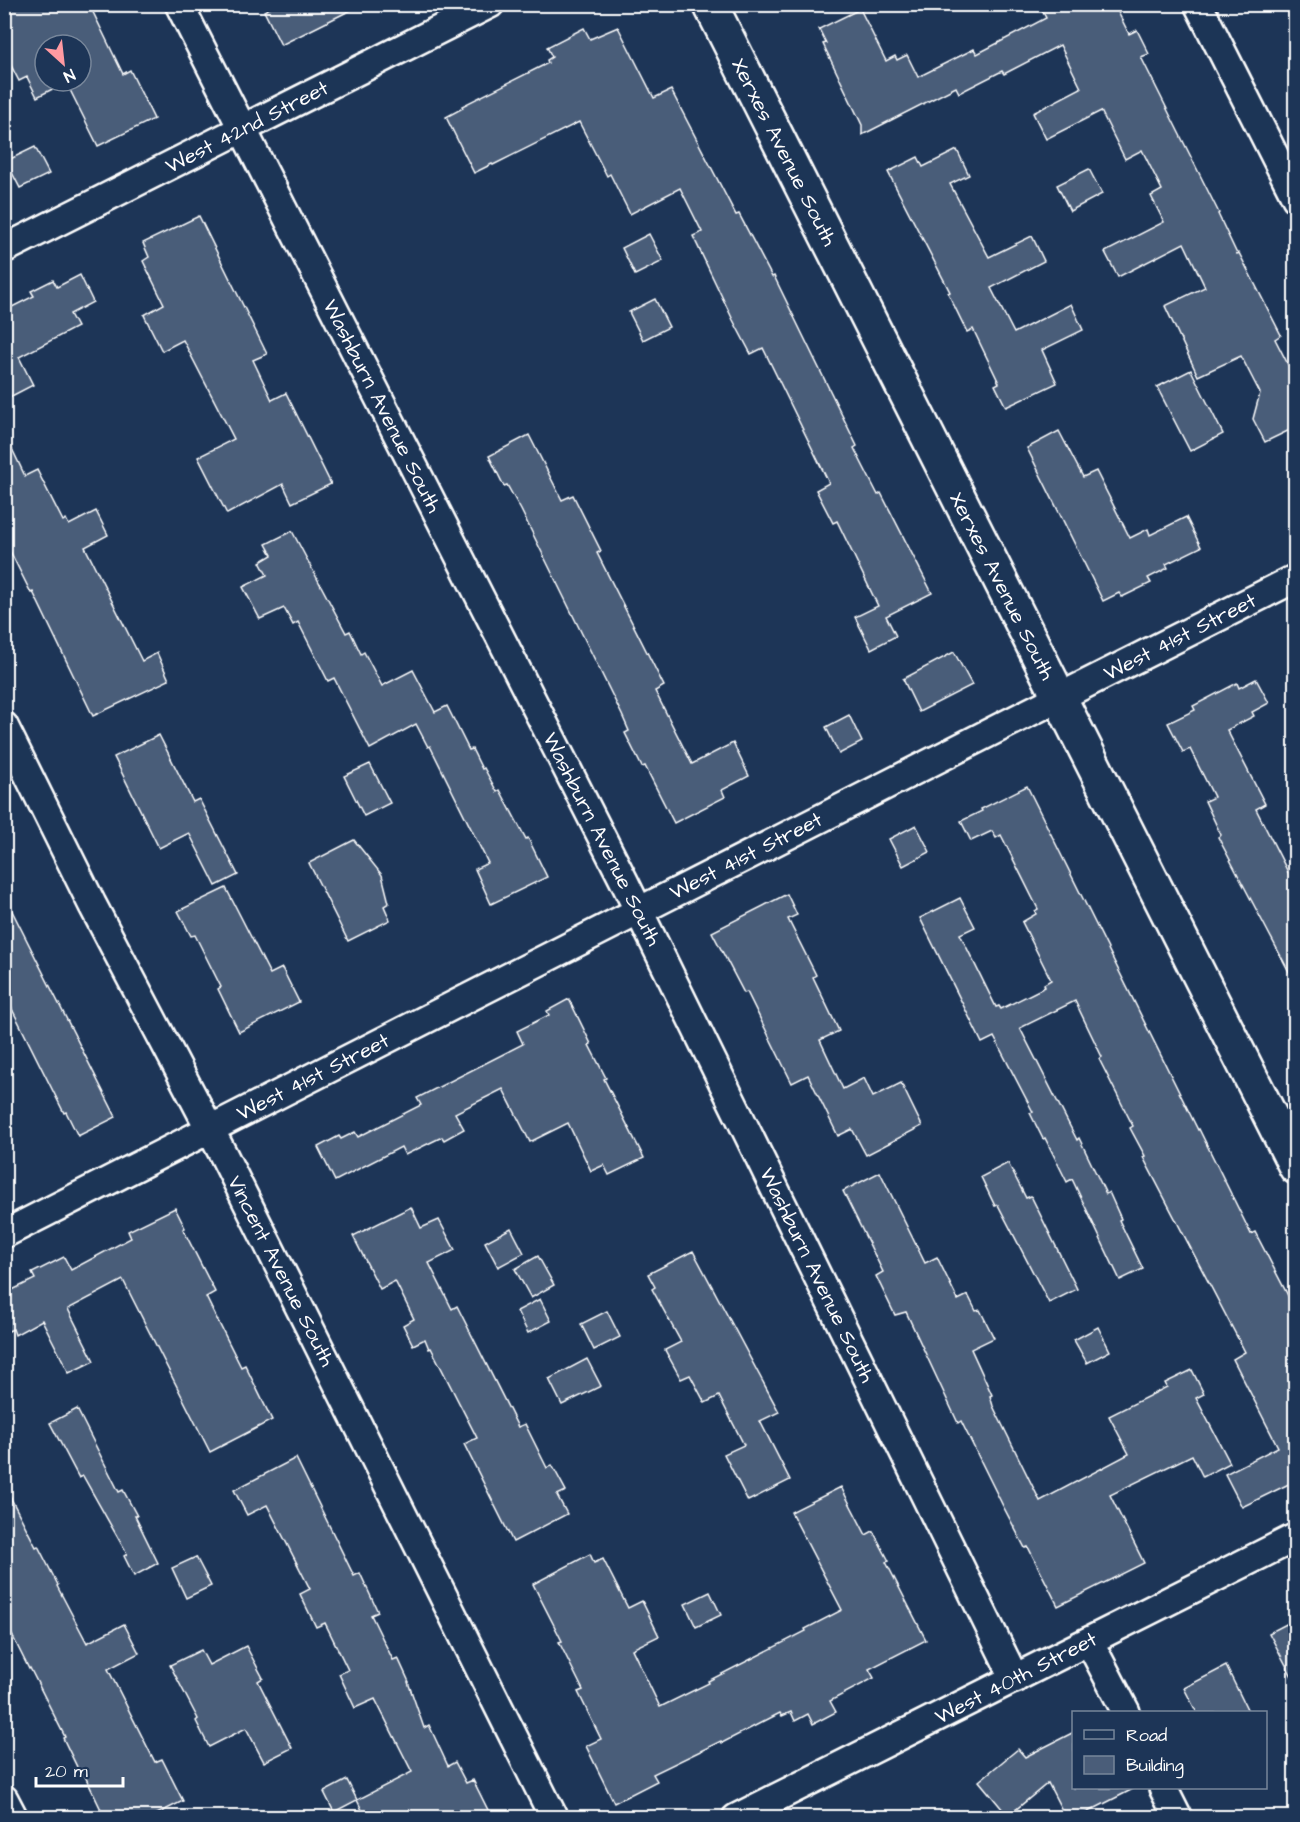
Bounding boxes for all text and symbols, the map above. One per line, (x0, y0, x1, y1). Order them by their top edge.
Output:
north arrow (33, 33, 93, 93)
street label: Xerxes Avenue South (724, 53, 844, 251)
text: N (60, 63, 79, 88)
street label: West 42nd Street (161, 73, 334, 181)
street label: Washburn Avenue South (316, 294, 449, 518)
street label: Xerxes Avenue South (942, 487, 1062, 685)
street label: West 41st Street (1099, 586, 1262, 688)
street label: Washburn Avenue South (536, 727, 669, 951)
street label: West 41st Street (665, 805, 828, 907)
street label: West 41st Street (232, 1026, 395, 1128)
street label: Washburn Avenue South (752, 1163, 882, 1388)
street label: Vincent Avenue South (220, 1171, 342, 1372)
street label: West 40th Street (930, 1624, 1102, 1731)
legend (1072, 1711, 1267, 1789)
text: Road (1126, 1723, 1167, 1748)
scale bar (36, 1750, 123, 1788)
text: Building (1126, 1753, 1184, 1779)
text: 20 m (45, 1759, 88, 1784)

